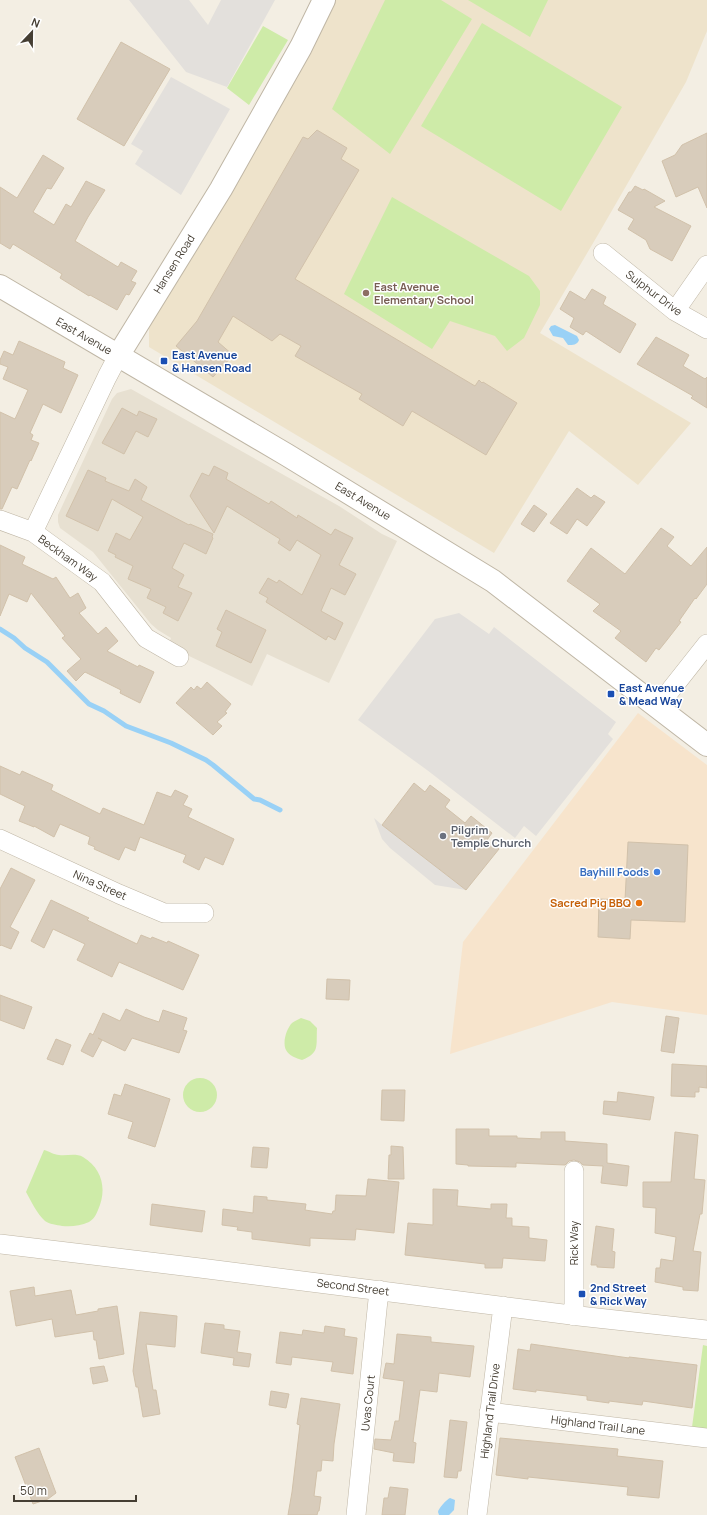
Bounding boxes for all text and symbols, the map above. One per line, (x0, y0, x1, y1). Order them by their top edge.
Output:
north arrow (12, 12, 52, 52)
text: N (29, 14, 42, 31)
street label: Hansen Road (149, 231, 198, 296)
street label: Sulphur Drive (623, 266, 686, 319)
place label: East Avenue Elementary School (374, 279, 474, 307)
marker: East Avenue Elementary School (361, 288, 371, 298)
street label: East Avenue (53, 313, 116, 358)
place label: East Avenue & Hansen Road (172, 347, 252, 375)
marker: East Avenue & Hansen Road (159, 356, 169, 366)
street label: East Avenue (333, 478, 394, 523)
street label: Beckham Way (35, 531, 101, 584)
place label: East Avenue & Mead Way (619, 680, 685, 708)
marker: East Avenue & Mead Way (606, 689, 616, 699)
place label: Pilgrim Temple Church (451, 822, 531, 850)
marker: Pilgrim Temple Church (438, 831, 448, 841)
place label: Bayhill Foods (580, 864, 649, 879)
street label: Nina Street (71, 866, 129, 903)
marker: Bayhill Foods (652, 867, 662, 877)
place label: Sacred Pig BBQ (550, 895, 631, 910)
marker: Sacred Pig BBQ (634, 898, 644, 908)
street label: Rick Way (566, 1220, 581, 1265)
street label: Second Street (316, 1275, 390, 1298)
place label: 2nd Street & Rick Way (590, 1280, 648, 1308)
marker: 2nd Street & Rick Way (577, 1289, 587, 1299)
street label: Highland Trail Drive (476, 1362, 503, 1459)
street label: Uvas Court (357, 1374, 378, 1432)
street label: Highland Trail Lane (550, 1411, 647, 1438)
scale bar (14, 1477, 136, 1503)
text: 50 m (20, 1482, 47, 1499)

